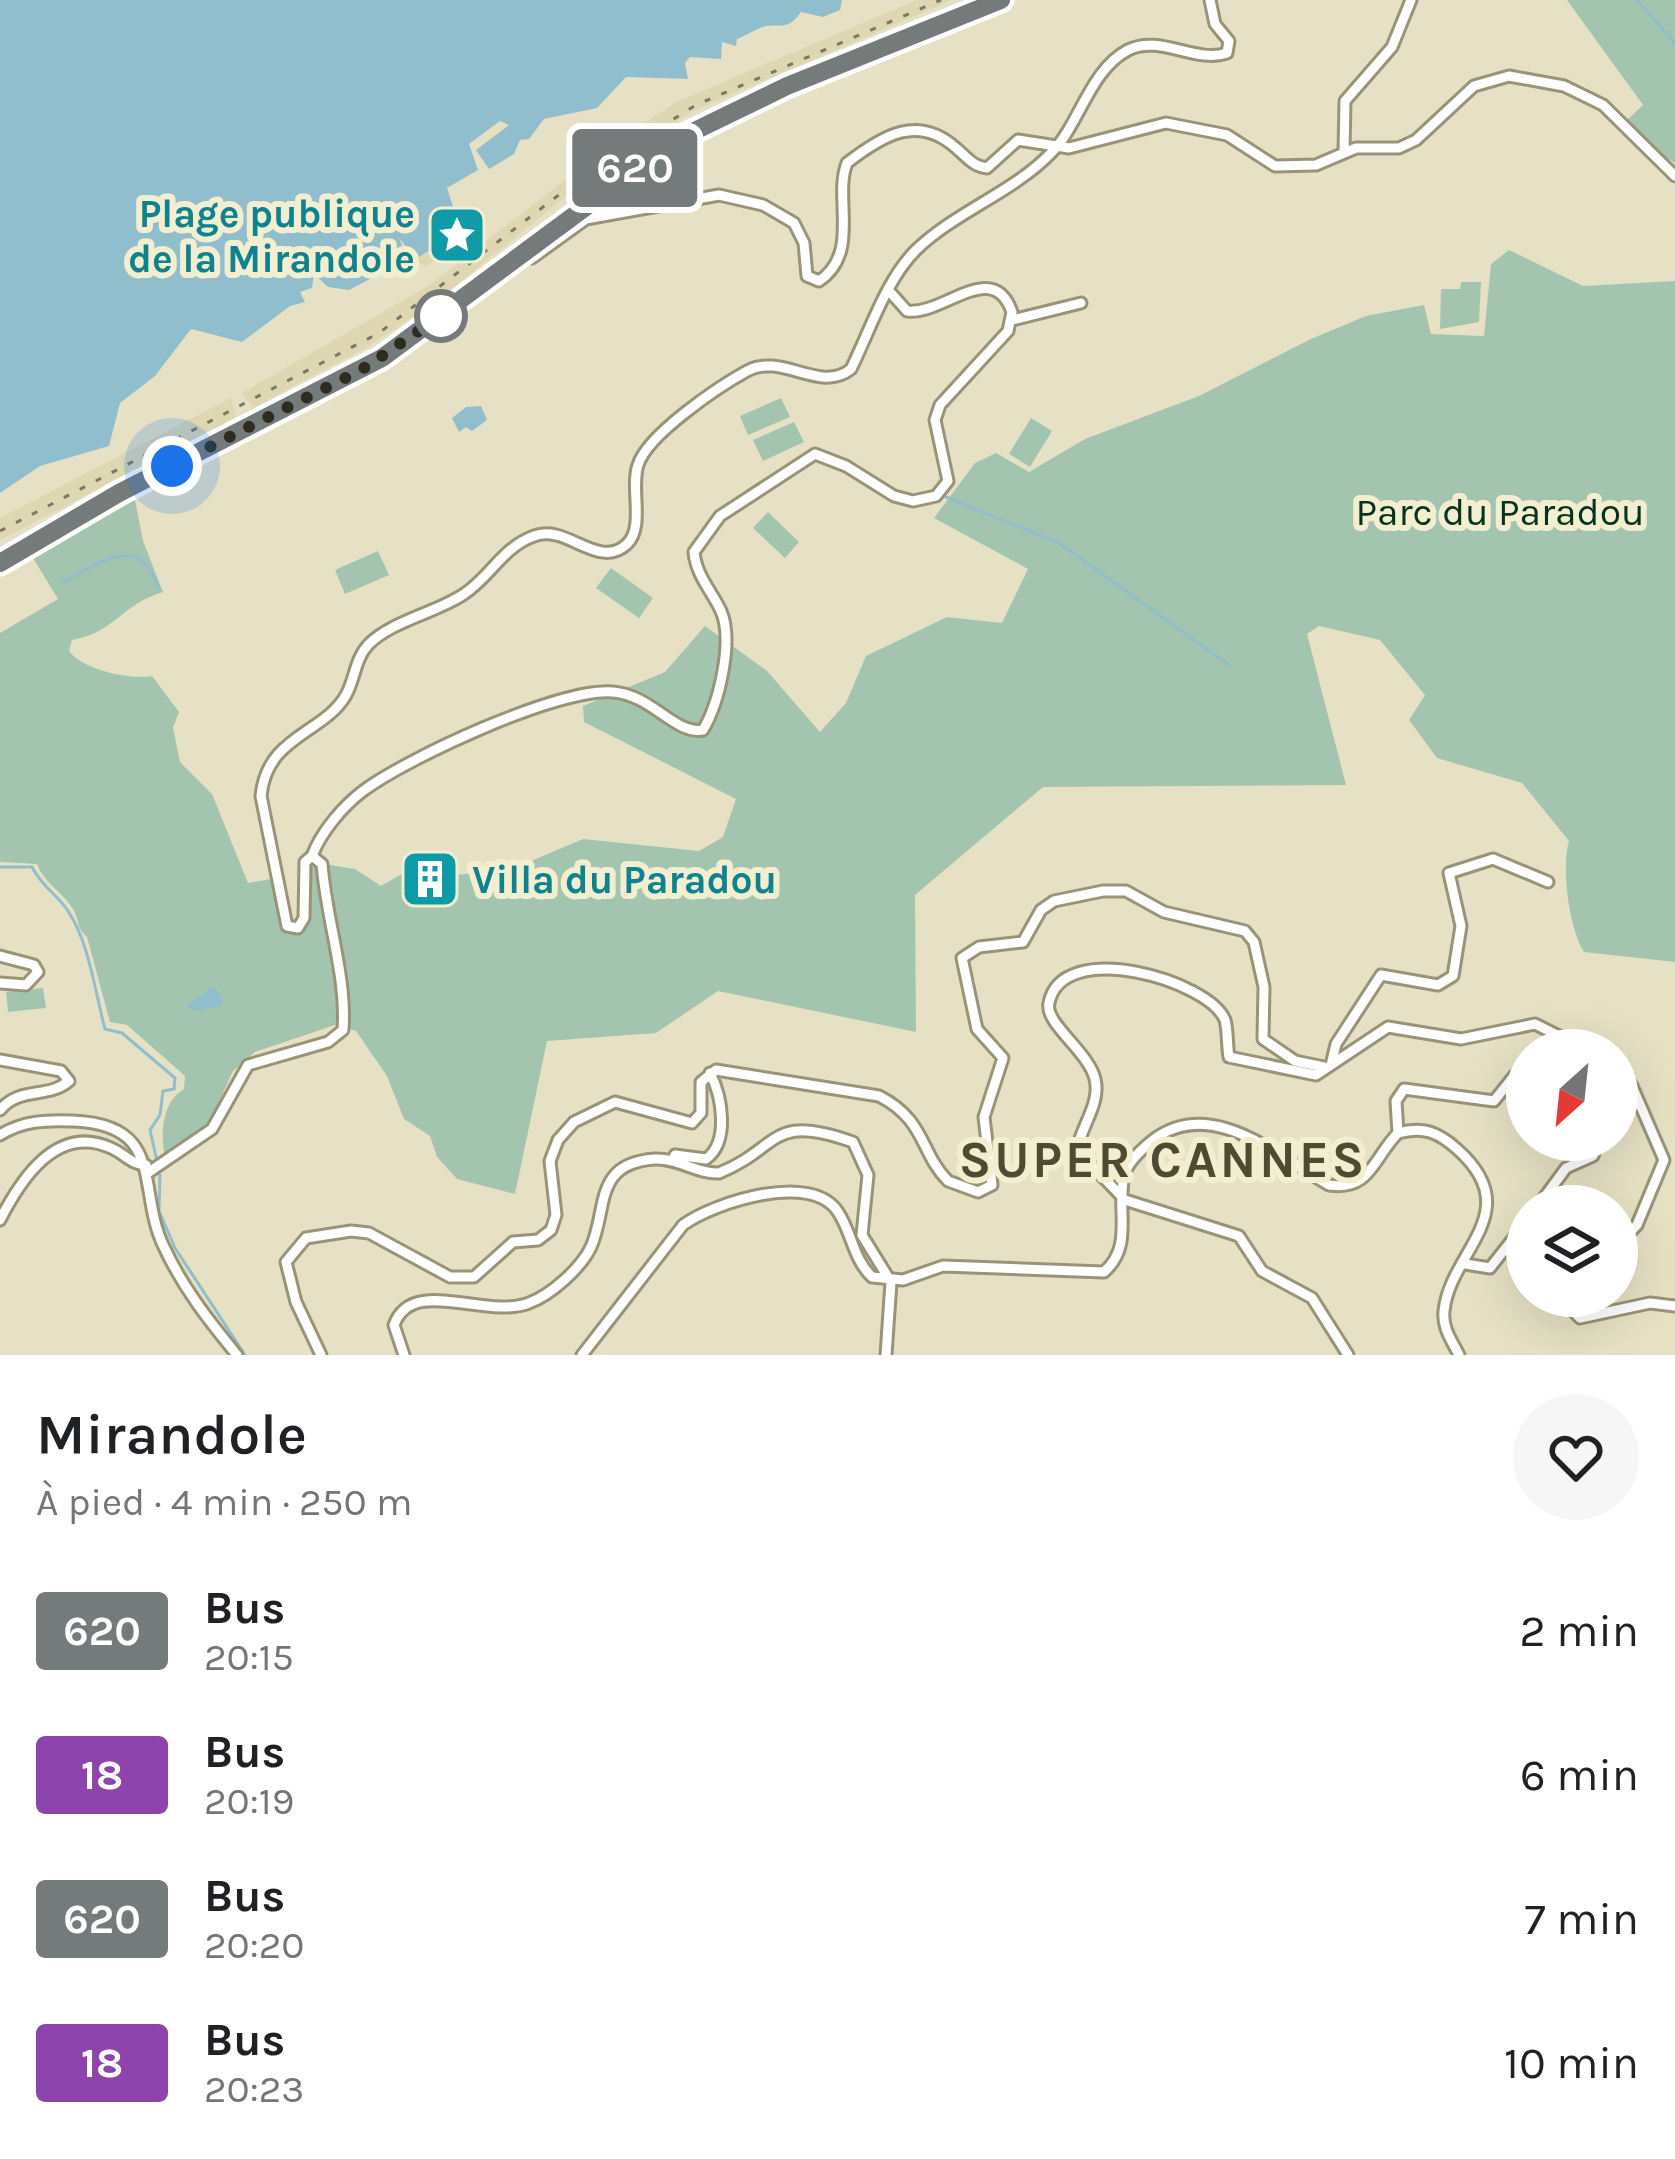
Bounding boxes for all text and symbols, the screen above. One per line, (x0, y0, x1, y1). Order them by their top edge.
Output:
line badge: 620 (566, 129, 704, 207)
text: 620 (596, 143, 674, 193)
place label: Plage publique de la Mirandole (128, 191, 415, 282)
place icon: Plage publique de la Mirandole (426, 204, 488, 266)
unlabelled marker (416, 291, 466, 341)
your location (142, 436, 202, 496)
park label: Parc du Paradou (1355, 489, 1645, 535)
building icon: Villa du Paradou (399, 848, 461, 910)
place label: Villa du Paradou (472, 857, 777, 903)
north arrow (1506, 1029, 1638, 1161)
map controls (1506, 1029, 1638, 1317)
district label: SUPER CANNES (959, 1130, 1367, 1190)
button: layers (1506, 1185, 1638, 1317)
button: heart (1513, 1394, 1639, 1520)
text: Mirandole (36, 1401, 307, 1467)
text: À pied · 4 min · 250 m (36, 1479, 412, 1525)
text: Bus (204, 1582, 285, 1634)
text: 2 min (1520, 1605, 1639, 1657)
text: 620 (63, 1606, 141, 1656)
text: 20:15 (204, 1634, 294, 1680)
text: Bus (204, 1726, 285, 1778)
text: 6 min (1520, 1749, 1639, 1801)
text: 18 (81, 1750, 123, 1800)
text: 20:19 (204, 1778, 294, 1824)
text: Bus (204, 1870, 285, 1922)
text: 7 min (1525, 1893, 1639, 1945)
text: 620 (63, 1894, 141, 1944)
text: 20:20 (204, 1922, 304, 1968)
text: Bus (204, 2014, 285, 2066)
text: 10 min (1504, 2037, 1639, 2089)
text: 18 (81, 2038, 123, 2088)
text: 20:23 (204, 2066, 304, 2112)

